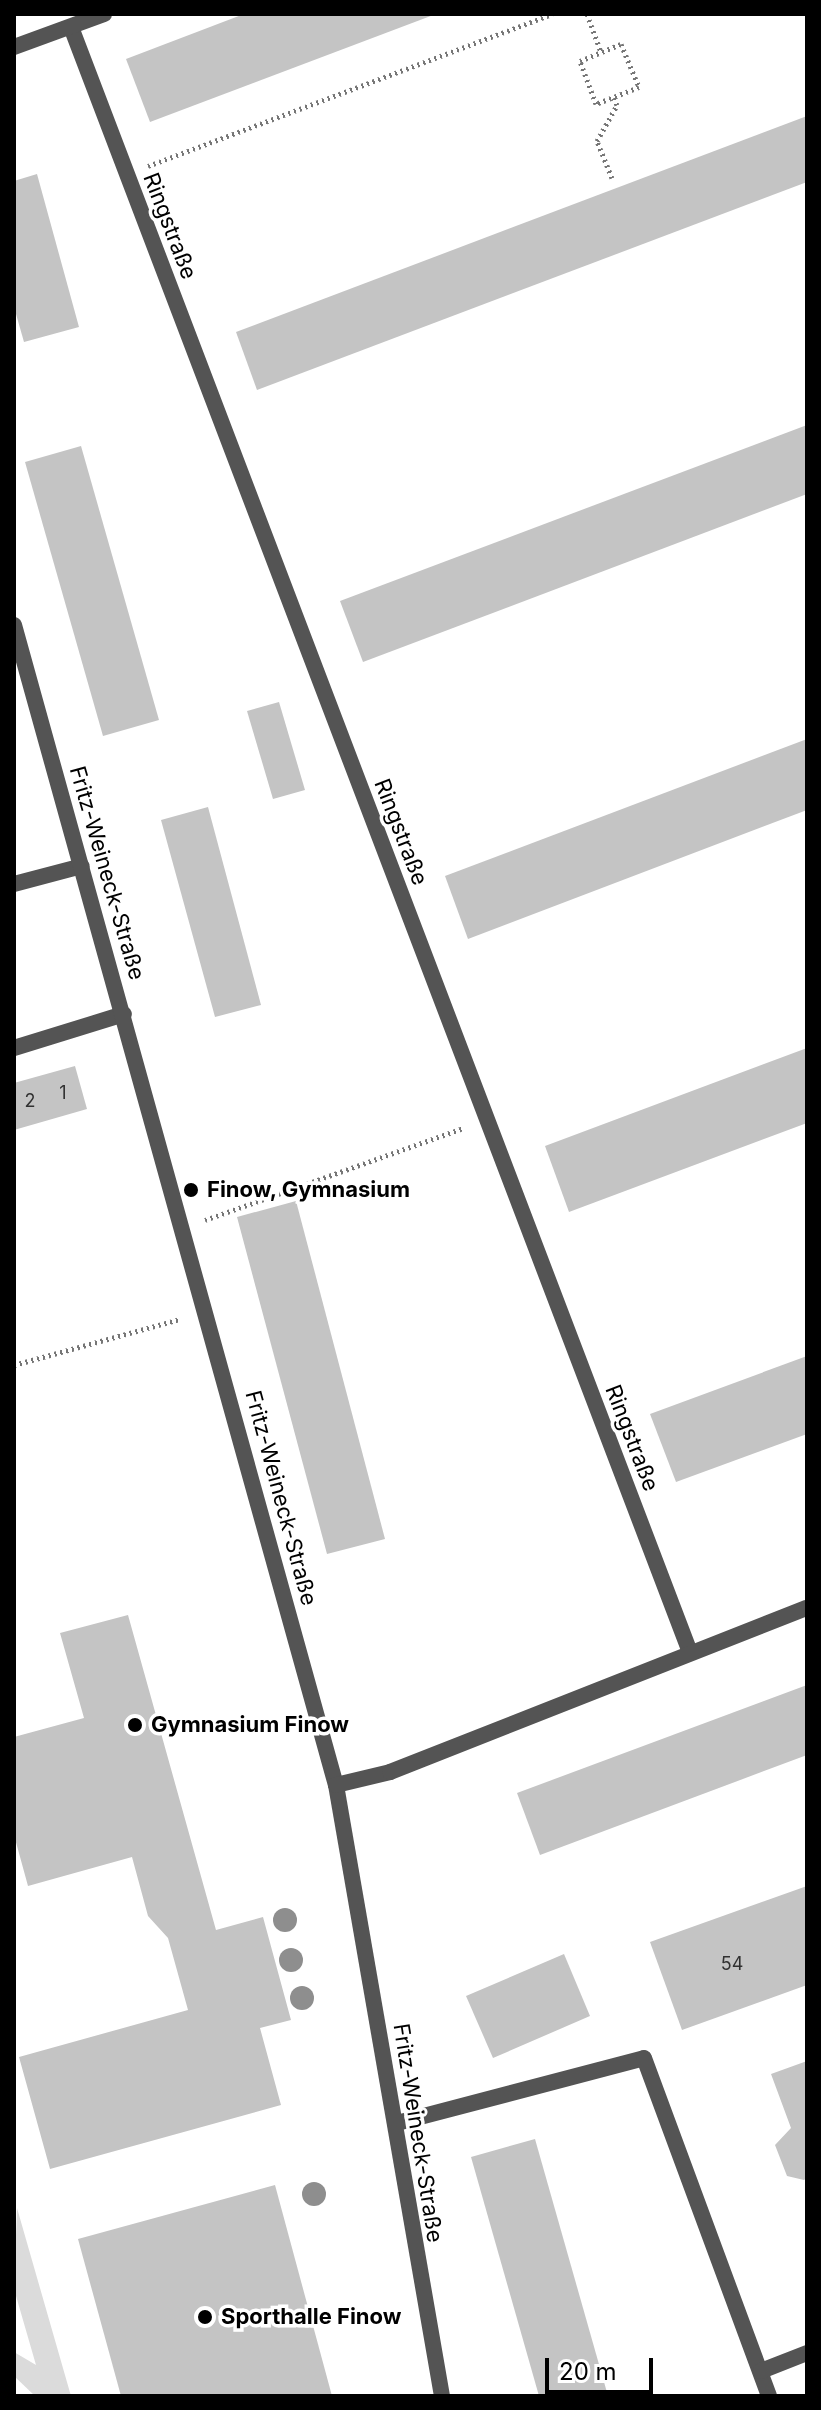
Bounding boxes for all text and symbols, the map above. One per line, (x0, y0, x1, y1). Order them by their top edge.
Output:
street label: Ringstraße (138, 169, 202, 283)
street label: Fritz-Weineck-Straße (64, 763, 150, 983)
street label: Ringstraße (369, 775, 433, 889)
house number: 1 (59, 1082, 67, 1104)
house number: 2 (25, 1090, 35, 1112)
place label: Finow, Gymnasium (207, 1177, 411, 1203)
marker: Finow, Gymnasium (182, 1181, 200, 1199)
street label: Ringstraße (600, 1381, 664, 1495)
street label: Fritz-Weineck-Straße (240, 1388, 322, 1608)
place label: Gymnasium Finow (151, 1712, 349, 1738)
marker: Gymnasium Finow (126, 1716, 144, 1734)
house number: 54 (721, 1953, 743, 1975)
street label: Fritz-Weineck-Straße (388, 2022, 448, 2244)
place label: Sporthalle Finow (221, 2304, 401, 2330)
marker: Sporthalle Finow (196, 2308, 214, 2326)
scale bar (549, 2342, 657, 2392)
text: 20 m (559, 2357, 617, 2386)

